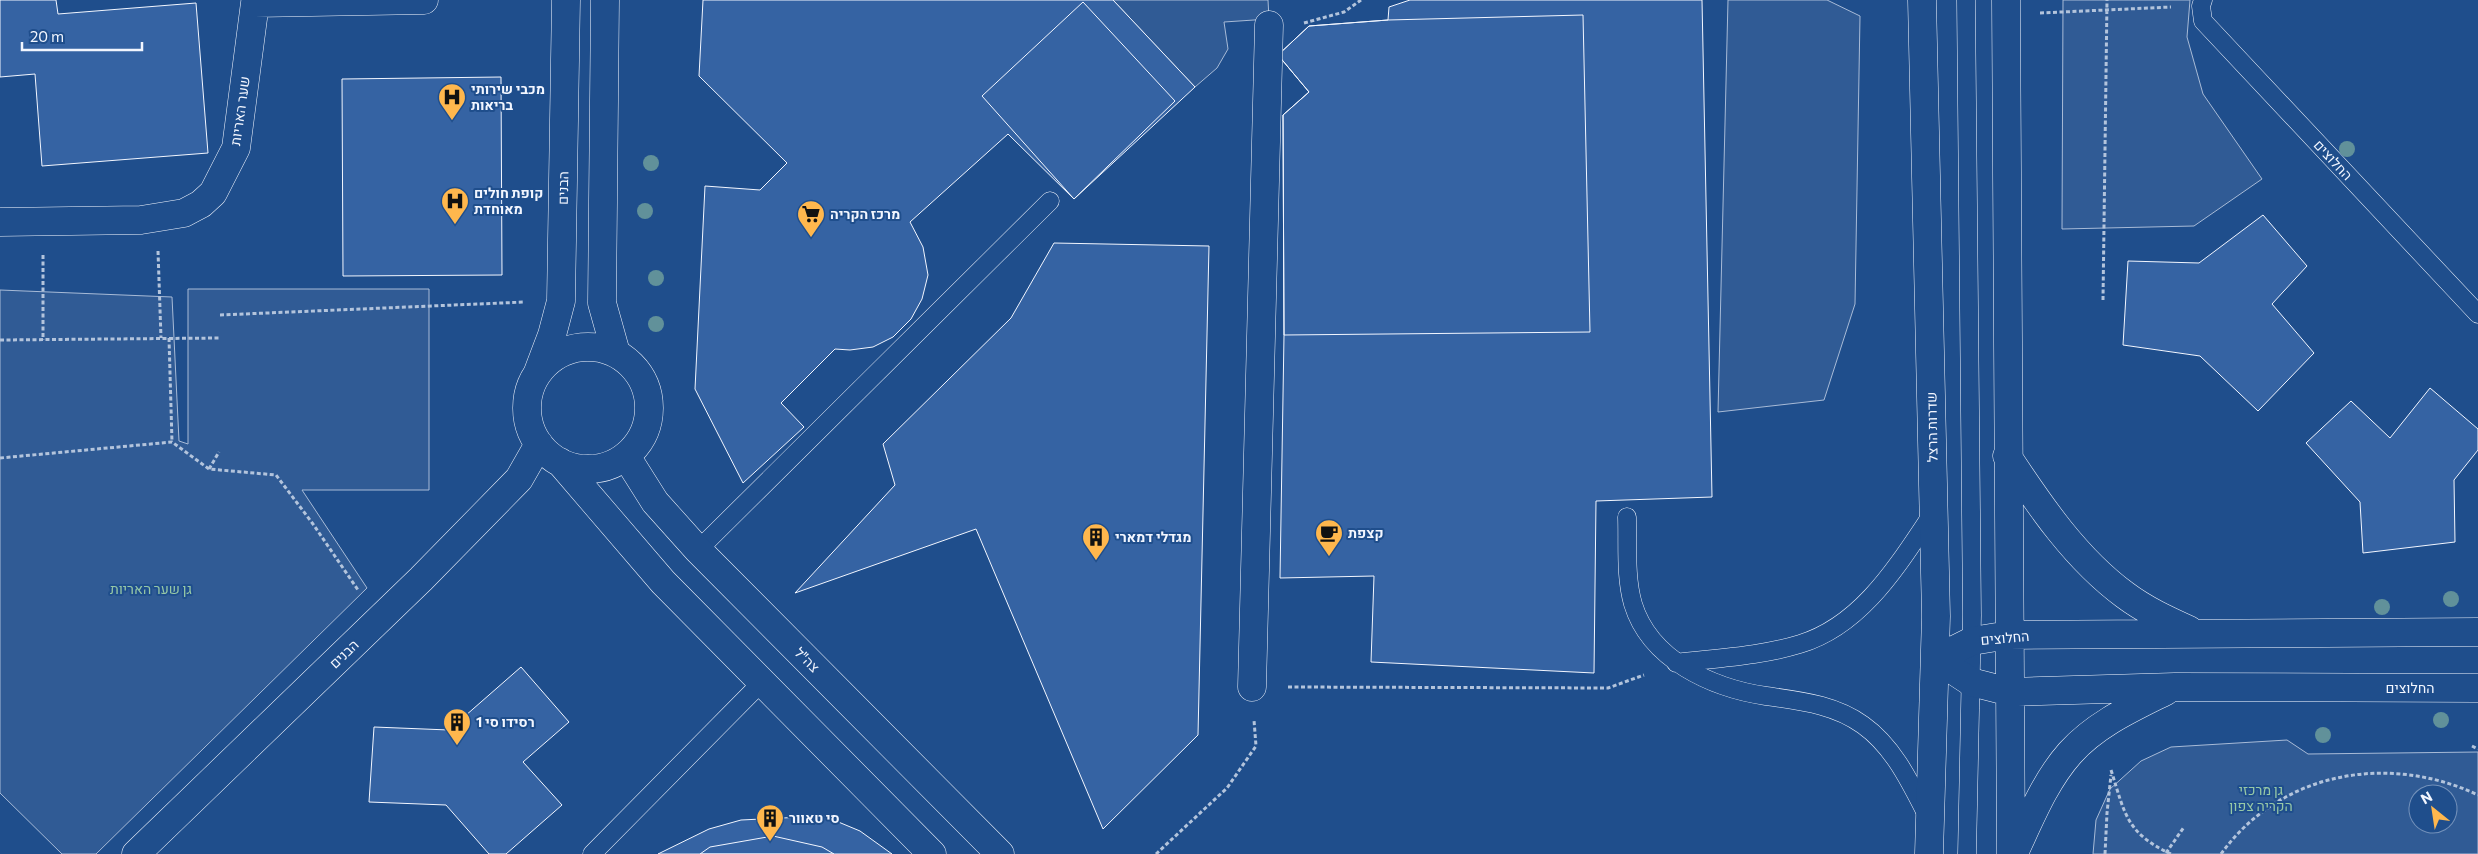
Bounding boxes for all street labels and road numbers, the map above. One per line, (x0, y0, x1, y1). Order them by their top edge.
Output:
street label: שער האריות (226, 75, 253, 147)
street label: החלוצים (2310, 136, 2356, 183)
street label: הבנים (554, 171, 571, 205)
street label: שדרות הרצל (1922, 391, 1941, 463)
street label: החלוצים (1980, 627, 2030, 648)
street label: הבנים (326, 636, 362, 671)
street label: צה"ל (791, 644, 824, 676)
street label: החלוצים (2386, 679, 2434, 696)

